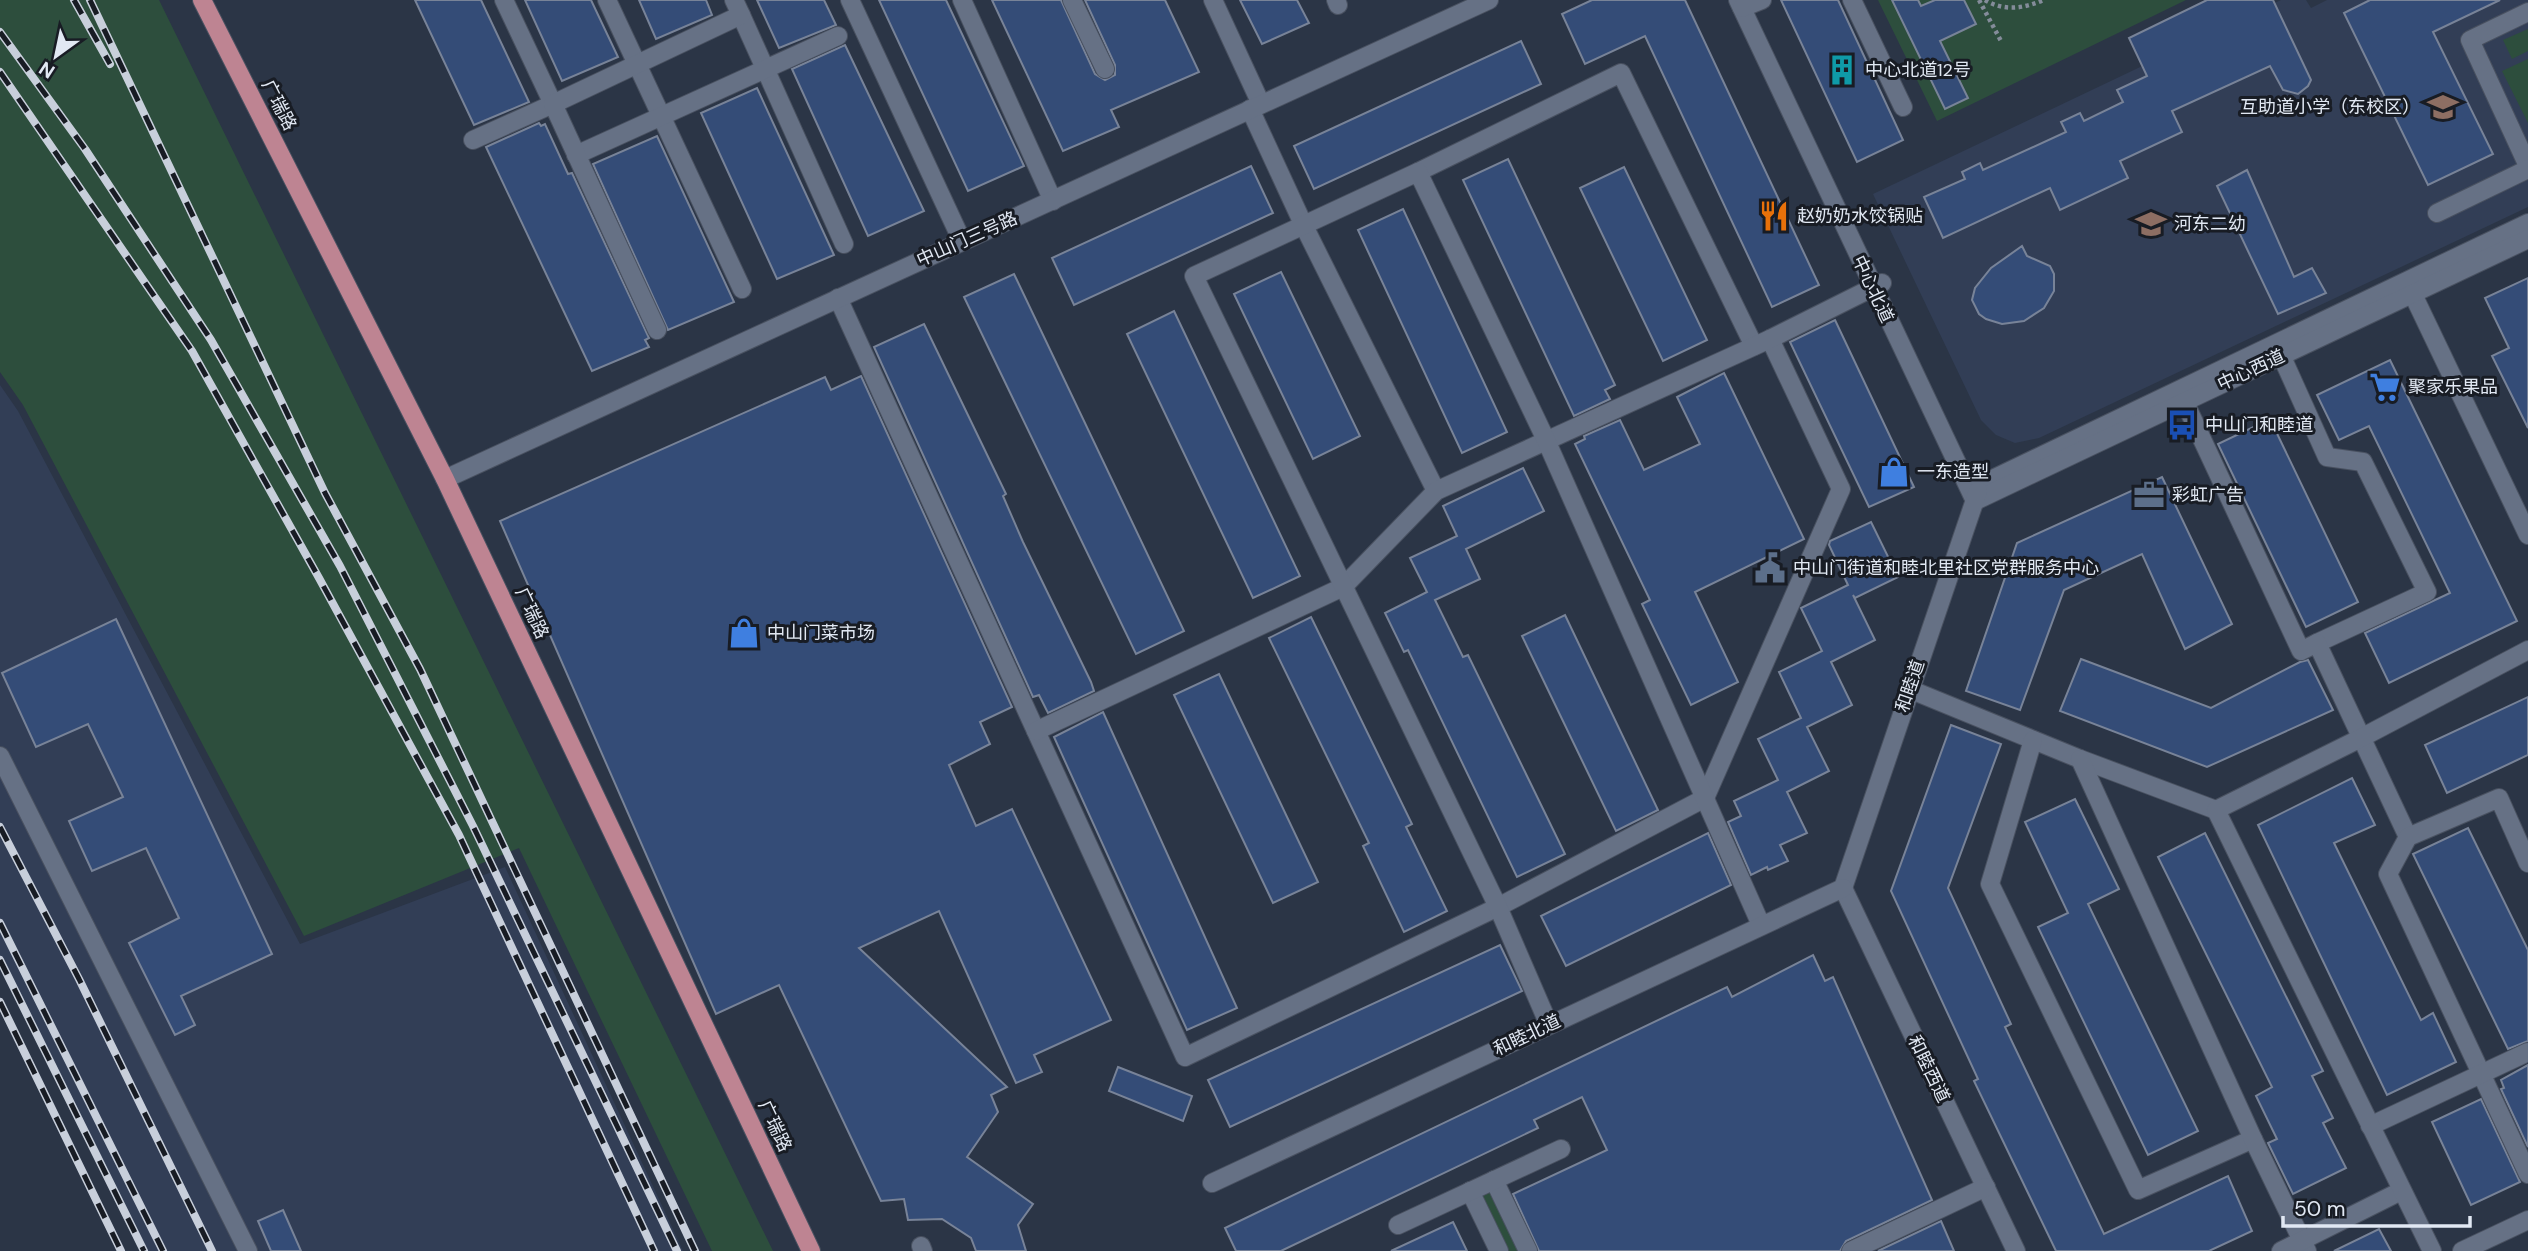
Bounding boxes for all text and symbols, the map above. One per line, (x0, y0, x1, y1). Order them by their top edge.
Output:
north arrow (21, 21, 91, 91)
building icon: 中心北道12号 (1825, 53, 1859, 87)
text: N (34, 56, 60, 84)
place label: 中心北道12号 (1865, 58, 1971, 82)
street label: 广瑞路 (256, 75, 302, 135)
school or university icon: 互助道小学（东校区） (2426, 90, 2460, 124)
place label: 互助道小学（东校区） (2240, 95, 2420, 119)
restaurant icon: 赵奶奶水饺锅贴 (1757, 199, 1791, 233)
place label: 赵奶奶水饺锅贴 (1797, 204, 1923, 228)
street label: 中山门三号路 (913, 206, 1021, 272)
school or university icon: 河东二幼 (2134, 207, 2168, 241)
place label: 河东二幼 (2174, 212, 2246, 236)
street label: 中心北道 (1847, 251, 1899, 327)
street label: 中心西道 (2213, 344, 2289, 396)
supermarket icon: 聚家乐果品 (2368, 370, 2402, 404)
place label: 聚家乐果品 (2408, 375, 2498, 399)
bus stop icon: 中山门和睦道 (2165, 408, 2199, 442)
place label: 中山门和睦道 (2205, 413, 2313, 437)
shop icon: 一东造型 (1877, 455, 1911, 489)
place label: 一东造型 (1917, 460, 1989, 484)
office icon: 彩虹广告 (2132, 478, 2166, 512)
place label: 彩虹广告 (2172, 483, 2244, 507)
public building icon: 中山门街道和睦北里社区党群服务中心 (1753, 551, 1787, 585)
place label: 中山门街道和睦北里社区党群服务中心 (1793, 556, 2099, 580)
street label: 广瑞路 (510, 583, 554, 643)
shop icon: 中山门菜市场 (727, 616, 761, 650)
place label: 中山门菜市场 (767, 621, 875, 645)
street label: 和睦道 (1890, 657, 1930, 715)
street label: 和睦北道 (1489, 1009, 1565, 1061)
street label: 和睦西道 (1902, 1031, 1956, 1107)
street label: 广瑞路 (753, 1096, 797, 1156)
scale bar (2283, 1184, 2470, 1228)
text: 50 m (2294, 1195, 2345, 1223)

